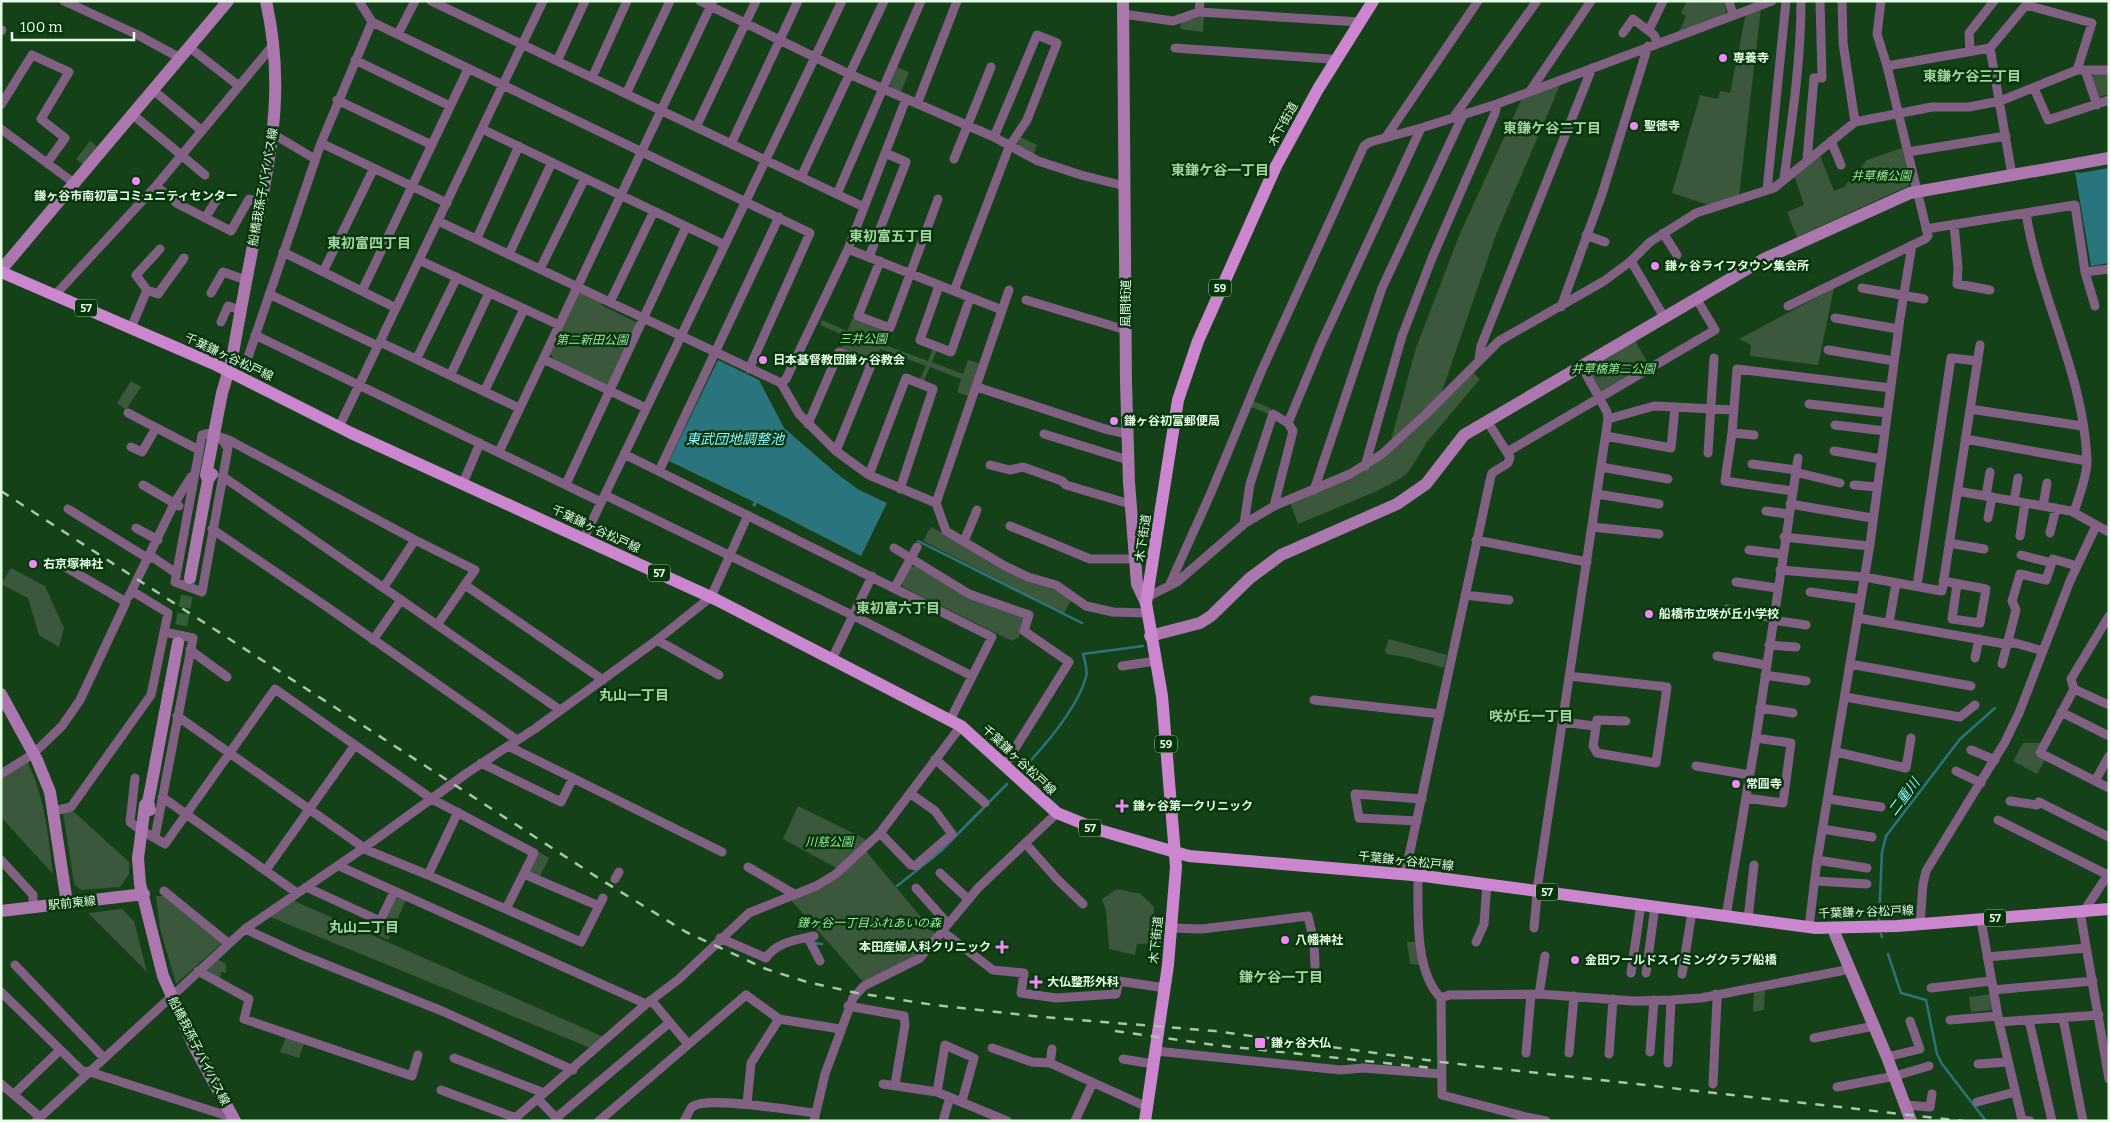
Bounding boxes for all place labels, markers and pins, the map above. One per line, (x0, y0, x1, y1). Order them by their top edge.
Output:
place label: 専養寺 (1733, 51, 1769, 65)
marker: 専養寺 (1717, 52, 1729, 64)
place label: 聖徳寺 (1644, 119, 1680, 133)
marker: 聖徳寺 (1628, 120, 1640, 132)
marker: 鎌ヶ谷市南初富コミュニティセンター (130, 175, 142, 187)
place label: 鎌ヶ谷市南初富コミュニティセンター (34, 189, 238, 203)
place label: 鎌ヶ谷ライフタウン集会所 (1665, 259, 1809, 273)
marker: 鎌ヶ谷ライフタウン集会所 (1649, 260, 1661, 272)
place label: 日本基督教団鎌ヶ谷教会 (773, 353, 905, 367)
marker: 日本基督教団鎌ヶ谷教会 (757, 354, 769, 366)
place label: 鎌ヶ谷初富郵便局 (1124, 414, 1220, 428)
marker: 鎌ヶ谷初富郵便局 (1108, 415, 1120, 427)
place label: 右京塚神社 (43, 557, 103, 571)
marker: 右京塚神社 (27, 558, 39, 570)
place label: 船橋市立咲が丘小学校 (1659, 607, 1779, 621)
marker: 船橋市立咲が丘小学校 (1643, 608, 1655, 620)
place label: 常圓寺 (1746, 777, 1782, 791)
marker: 常圓寺 (1730, 778, 1742, 790)
marker: 鎌ヶ谷第一クリニック (1115, 799, 1129, 813)
place label: 鎌ヶ谷第一クリニック (1133, 799, 1253, 813)
place label: 八幡神社 (1295, 933, 1343, 947)
marker: 八幡神社 (1279, 934, 1291, 946)
place label: 本田産婦人科クリニック (859, 940, 991, 954)
marker: 本田産婦人科クリニック (995, 940, 1009, 954)
place label: 金田ワールドスイミングクラブ船橋 (1585, 953, 1778, 967)
marker: 金田ワールドスイミングクラブ船橋 (1569, 954, 1581, 966)
marker: 大仏整形外科 (1029, 975, 1043, 989)
place label: 大仏整形外科 (1047, 975, 1119, 989)
marker: 鎌ヶ谷大仏 (1253, 1036, 1267, 1050)
place label: 鎌ヶ谷大仏 (1271, 1036, 1331, 1050)

